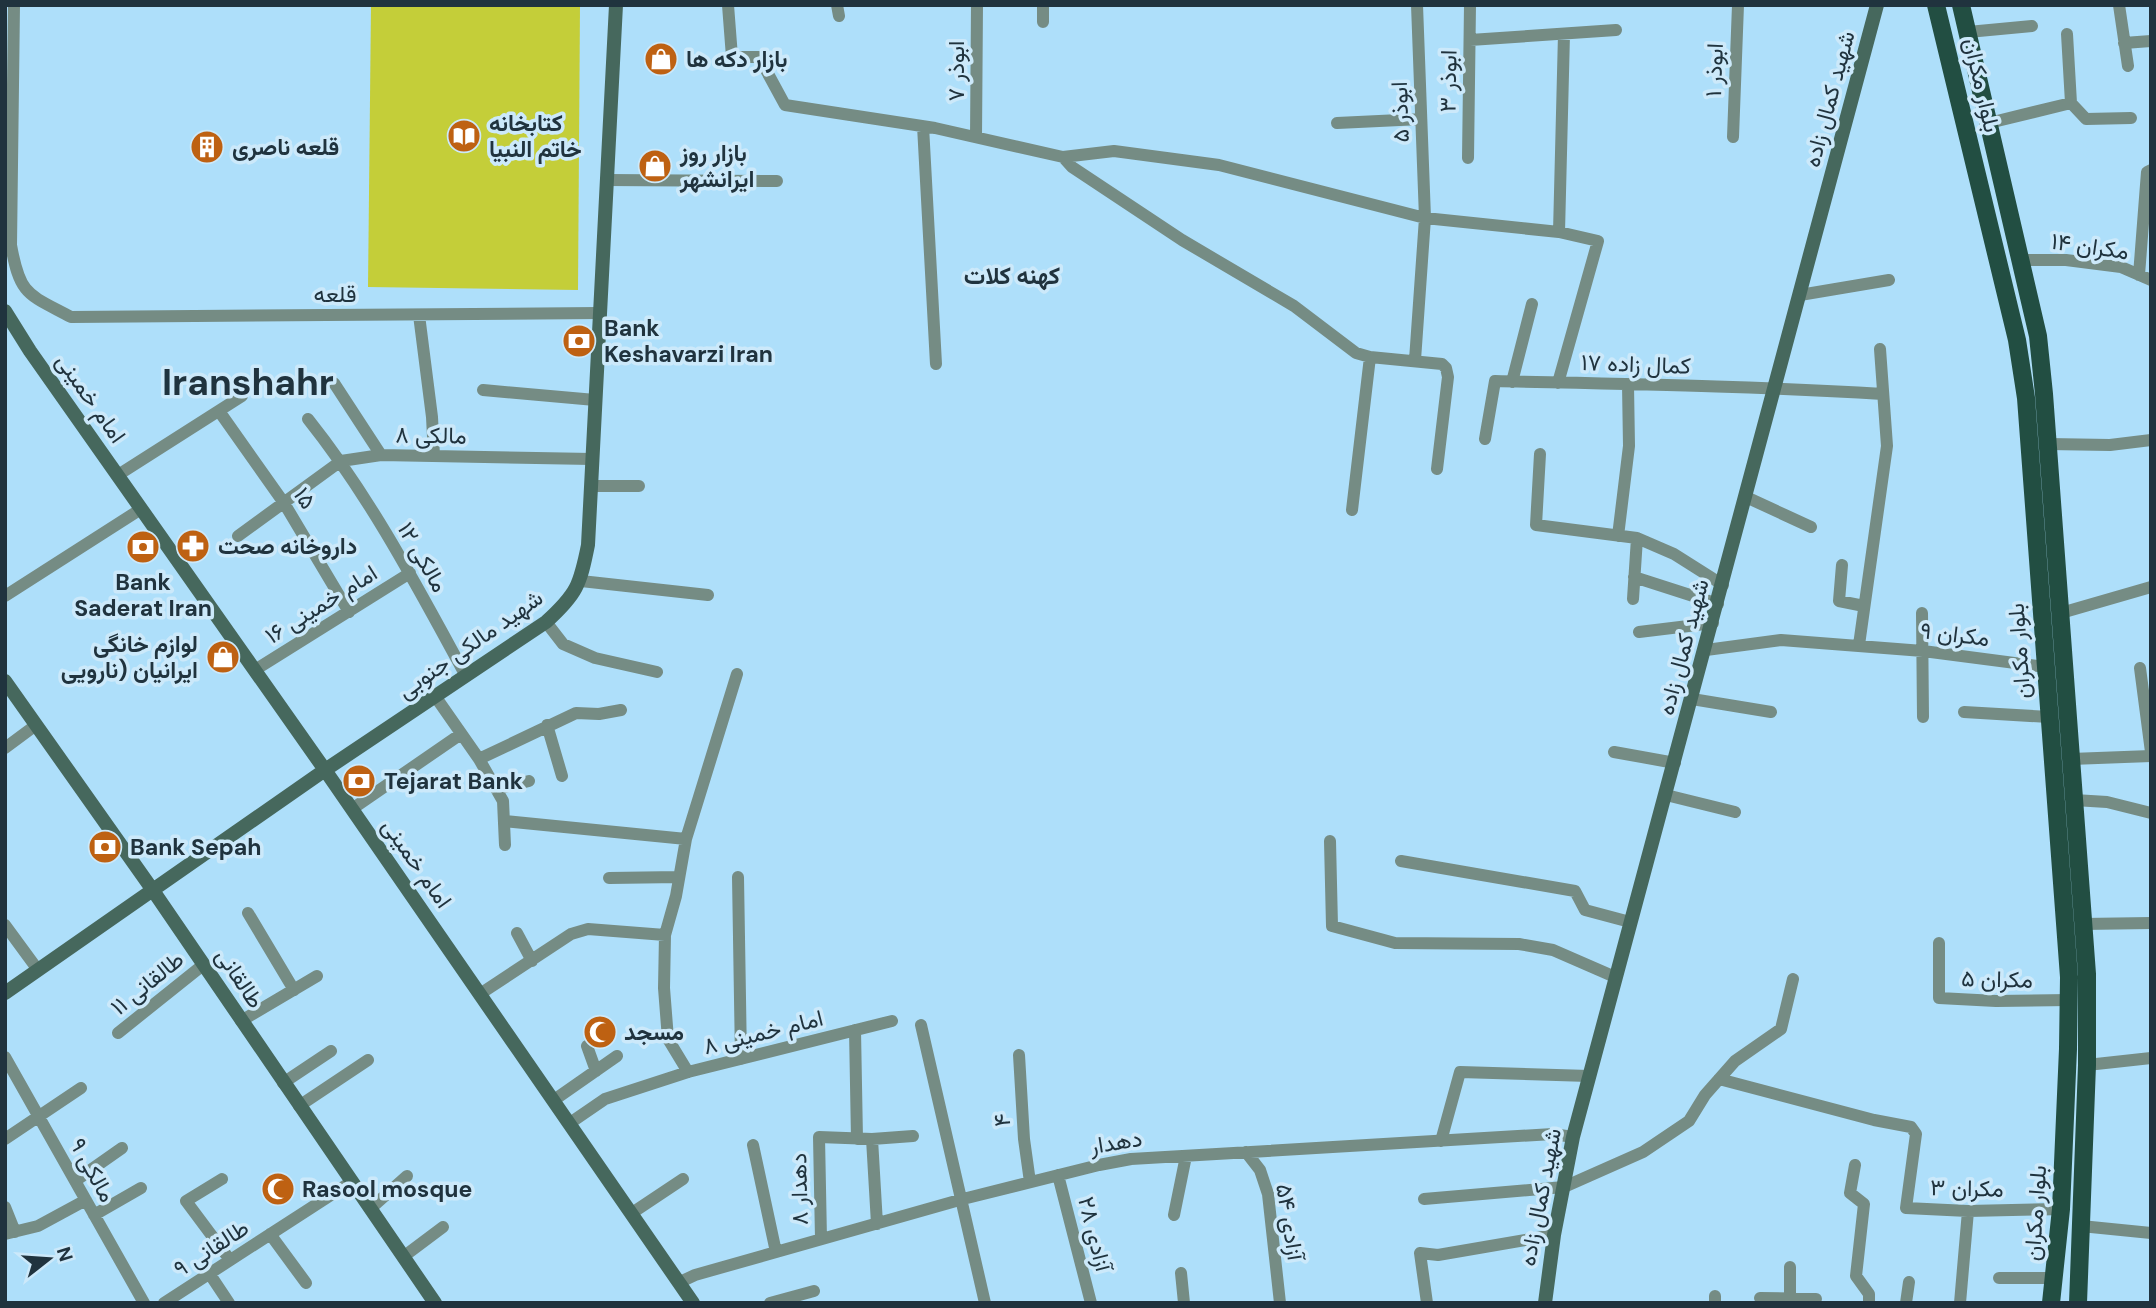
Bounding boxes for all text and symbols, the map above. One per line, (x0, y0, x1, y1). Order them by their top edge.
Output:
street label: شهید کمال زاده (1796, 28, 1862, 170)
street label: بلوار مکران (1957, 35, 2007, 135)
shop icon: بازار دکه ها (642, 40, 680, 78)
street label: ابوذر ۷ (941, 41, 971, 101)
street label: ابوذر ۱ (1698, 42, 1730, 98)
place label: بازار دکه ها (686, 44, 788, 74)
street label: ابوذر ۳ (1432, 49, 1464, 113)
street label: ابوذر ۵ (1384, 81, 1416, 143)
place label: کتابخانه خاتم النبیا (489, 108, 582, 164)
library icon: کتابخانه خاتم النبیا (445, 117, 483, 155)
building icon: قلعه ناصری (188, 128, 226, 166)
place label: قلعه ناصری (232, 132, 339, 162)
place label: بازار روز ایرانشهر (679, 138, 754, 194)
shop icon: بازار روز ایرانشهر (636, 147, 674, 185)
street label: مکران ۱۴ (2049, 226, 2131, 266)
district label: کهنه کلات (964, 260, 1060, 291)
street label: قلعه (314, 279, 356, 309)
place label: Bank Keshavarzi Iran (604, 313, 773, 369)
bank icon: Bank Keshavarzi Iran (560, 322, 598, 360)
street label: امام خمینی (49, 347, 133, 449)
street label: کمال زاده ۱۷ (1581, 347, 1691, 381)
district label: Iranshahr (162, 358, 334, 406)
street label: مالکی ۸ (395, 419, 467, 451)
street label: ۱۵ (287, 481, 323, 515)
street label: مالکی ۱۲ (391, 516, 455, 598)
pharmacy icon: داروخانه صحت (174, 527, 212, 565)
bank icon: Bank Saderat Iran (124, 528, 162, 566)
place label: داروخانه صحت (218, 531, 357, 561)
street label: امام خمینی ۱۶ (259, 558, 383, 650)
place label: Bank Saderat Iran (74, 567, 212, 623)
street label: شهید کمال زاده (1650, 576, 1716, 718)
street label: شهید مالکی جنوبی (391, 583, 549, 705)
street label: بلوار مکران (2001, 602, 2037, 700)
street label: مکران ۹ (1919, 615, 1991, 653)
place label: لوازم خانگی ایرانیان (نارویی (61, 629, 198, 685)
shop icon: لوازم خانگی ایرانیان (نارویی (204, 638, 242, 676)
bank icon: Tejarat Bank (340, 762, 378, 800)
place label: Tejarat Bank (384, 766, 523, 796)
street label: امام خمینی (375, 812, 459, 914)
bank icon: Bank Sepah (86, 828, 124, 866)
place label: Bank Sepah (130, 832, 262, 862)
street label: طالقانی (209, 942, 271, 1014)
street label: طالقانی ۱۱ (104, 944, 190, 1022)
street label: مکران ۵ (1961, 963, 2033, 995)
street label: امام خمینی ۸ (700, 1003, 826, 1061)
mosque icon: مسجد (581, 1013, 619, 1051)
place label: مسجد (624, 1017, 684, 1047)
street label: ۴ (987, 1113, 1017, 1127)
street label: دهدار (1087, 1123, 1144, 1161)
street label: شهید کمال زاده (1512, 1125, 1568, 1269)
street label: مالکی ۹ (63, 1133, 123, 1207)
street label: دهدار ۸ (783, 1153, 815, 1225)
street label: بلوار مکران (2017, 1164, 2053, 1262)
mosque icon: Rasool mosque (259, 1170, 297, 1208)
street label: مکران ۳ (1930, 1172, 2004, 1204)
place label: Rasool mosque (302, 1174, 472, 1204)
street label: آزادی ۵۴ (1269, 1182, 1311, 1264)
street label: آزادی ۲۸ (1071, 1194, 1119, 1276)
street label: طالقانی ۹ (168, 1213, 254, 1283)
north arrow (14, 1224, 84, 1294)
text: N (51, 1244, 79, 1264)

